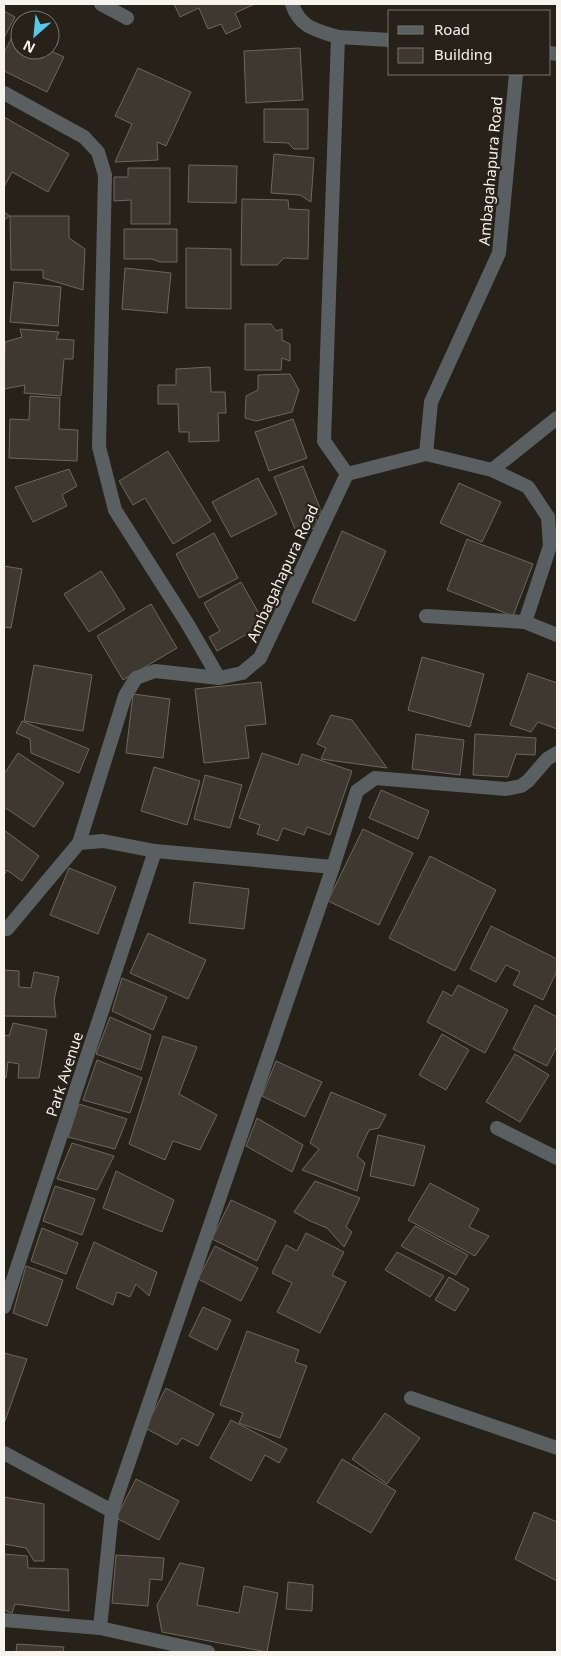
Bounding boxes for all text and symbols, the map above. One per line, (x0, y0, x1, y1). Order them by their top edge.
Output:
north arrow (10, 10, 60, 60)
legend (388, 10, 551, 75)
text: Road (434, 19, 470, 39)
text: N (19, 36, 38, 58)
text: Building (434, 44, 492, 64)
street label: Ambagahapura Road (474, 96, 506, 246)
street label: Ambagahapura Road (241, 501, 323, 645)
street label: Park Avenue (41, 1029, 87, 1119)

